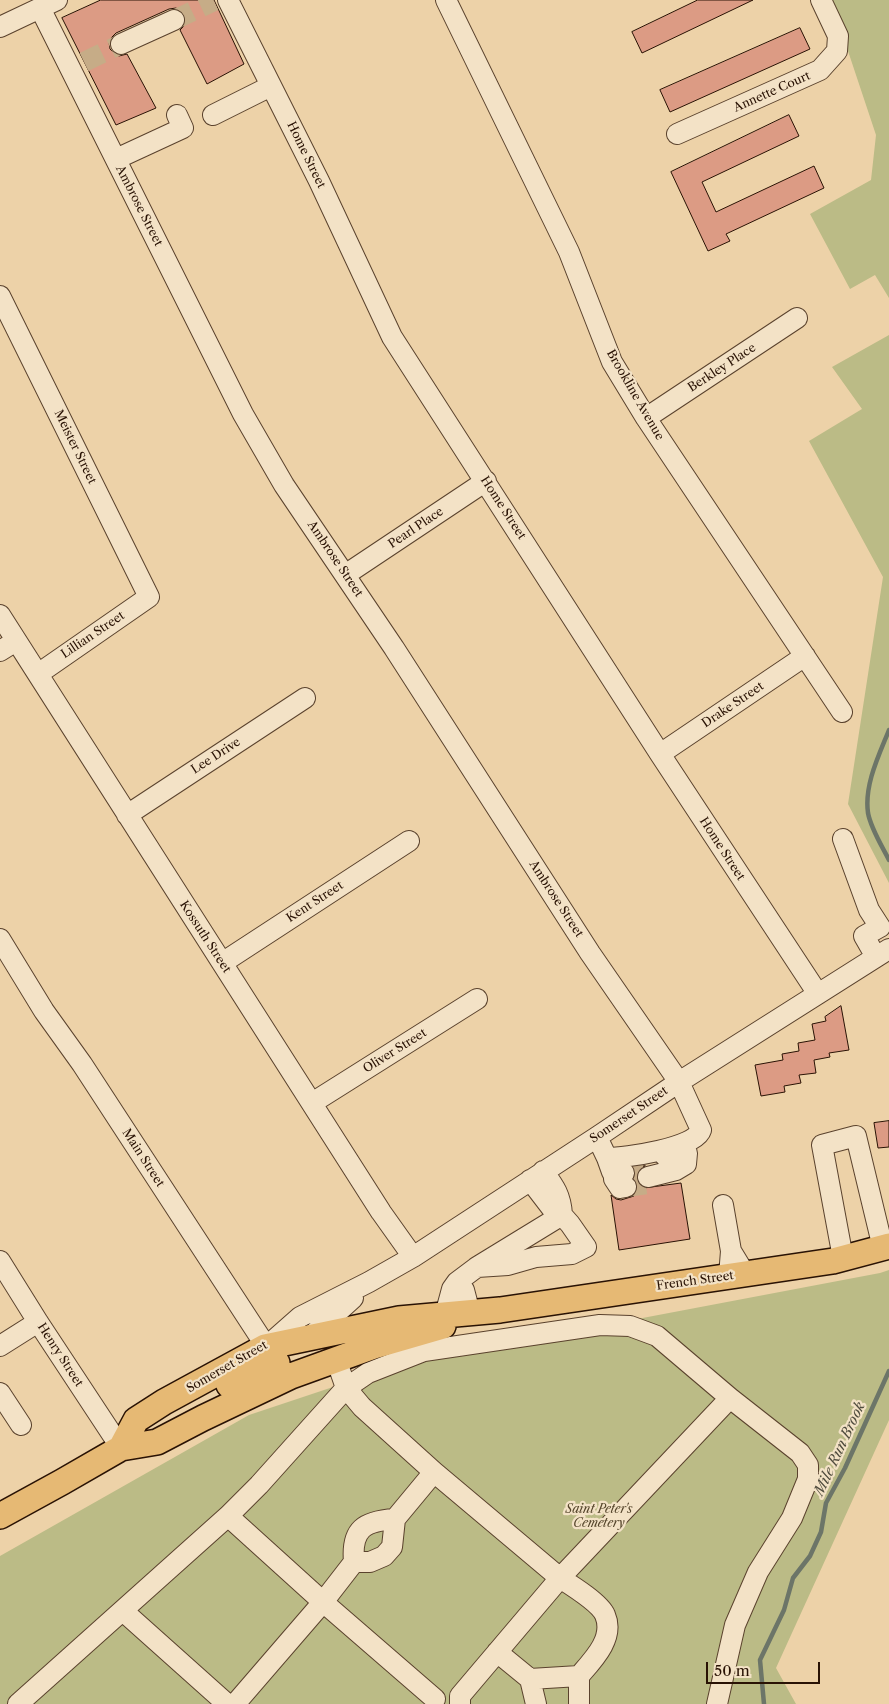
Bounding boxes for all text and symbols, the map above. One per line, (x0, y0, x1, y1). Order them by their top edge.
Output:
street label: Annette Court (731, 69, 813, 115)
street label: Home Street (284, 119, 328, 191)
street label: Ambrose Street (112, 163, 166, 249)
street label: Berkley Place (685, 341, 759, 395)
street label: Brookline Avenue (603, 347, 667, 443)
street label: Meister Street (51, 408, 99, 486)
street label: Home Street (477, 474, 529, 542)
street label: Pearl Place (386, 504, 446, 552)
street label: Ambrose Street (304, 518, 366, 600)
street label: Lillian Street (59, 609, 127, 661)
street label: Drake Street (699, 679, 767, 731)
street label: Lee Drive (189, 735, 243, 777)
street label: Home Street (696, 815, 748, 883)
street label: Ambrose Street (526, 858, 586, 940)
street label: Kent Street (284, 878, 346, 926)
street label: Kossuth Street (176, 898, 234, 976)
street label: Oliver Street (361, 1026, 429, 1076)
street label: Somerset Street (587, 1084, 671, 1146)
street label: Main Street (119, 1126, 167, 1190)
street label: French Street (655, 1268, 735, 1294)
street label: Henry Street (34, 1320, 86, 1390)
street label: Somerset Street (184, 1338, 270, 1396)
water label: Mile Run Brook (811, 1400, 869, 1498)
park label: Saint Peter's Cemetery (565, 1503, 633, 1531)
scale bar (709, 1652, 823, 1684)
text: 50 m (714, 1661, 750, 1680)

